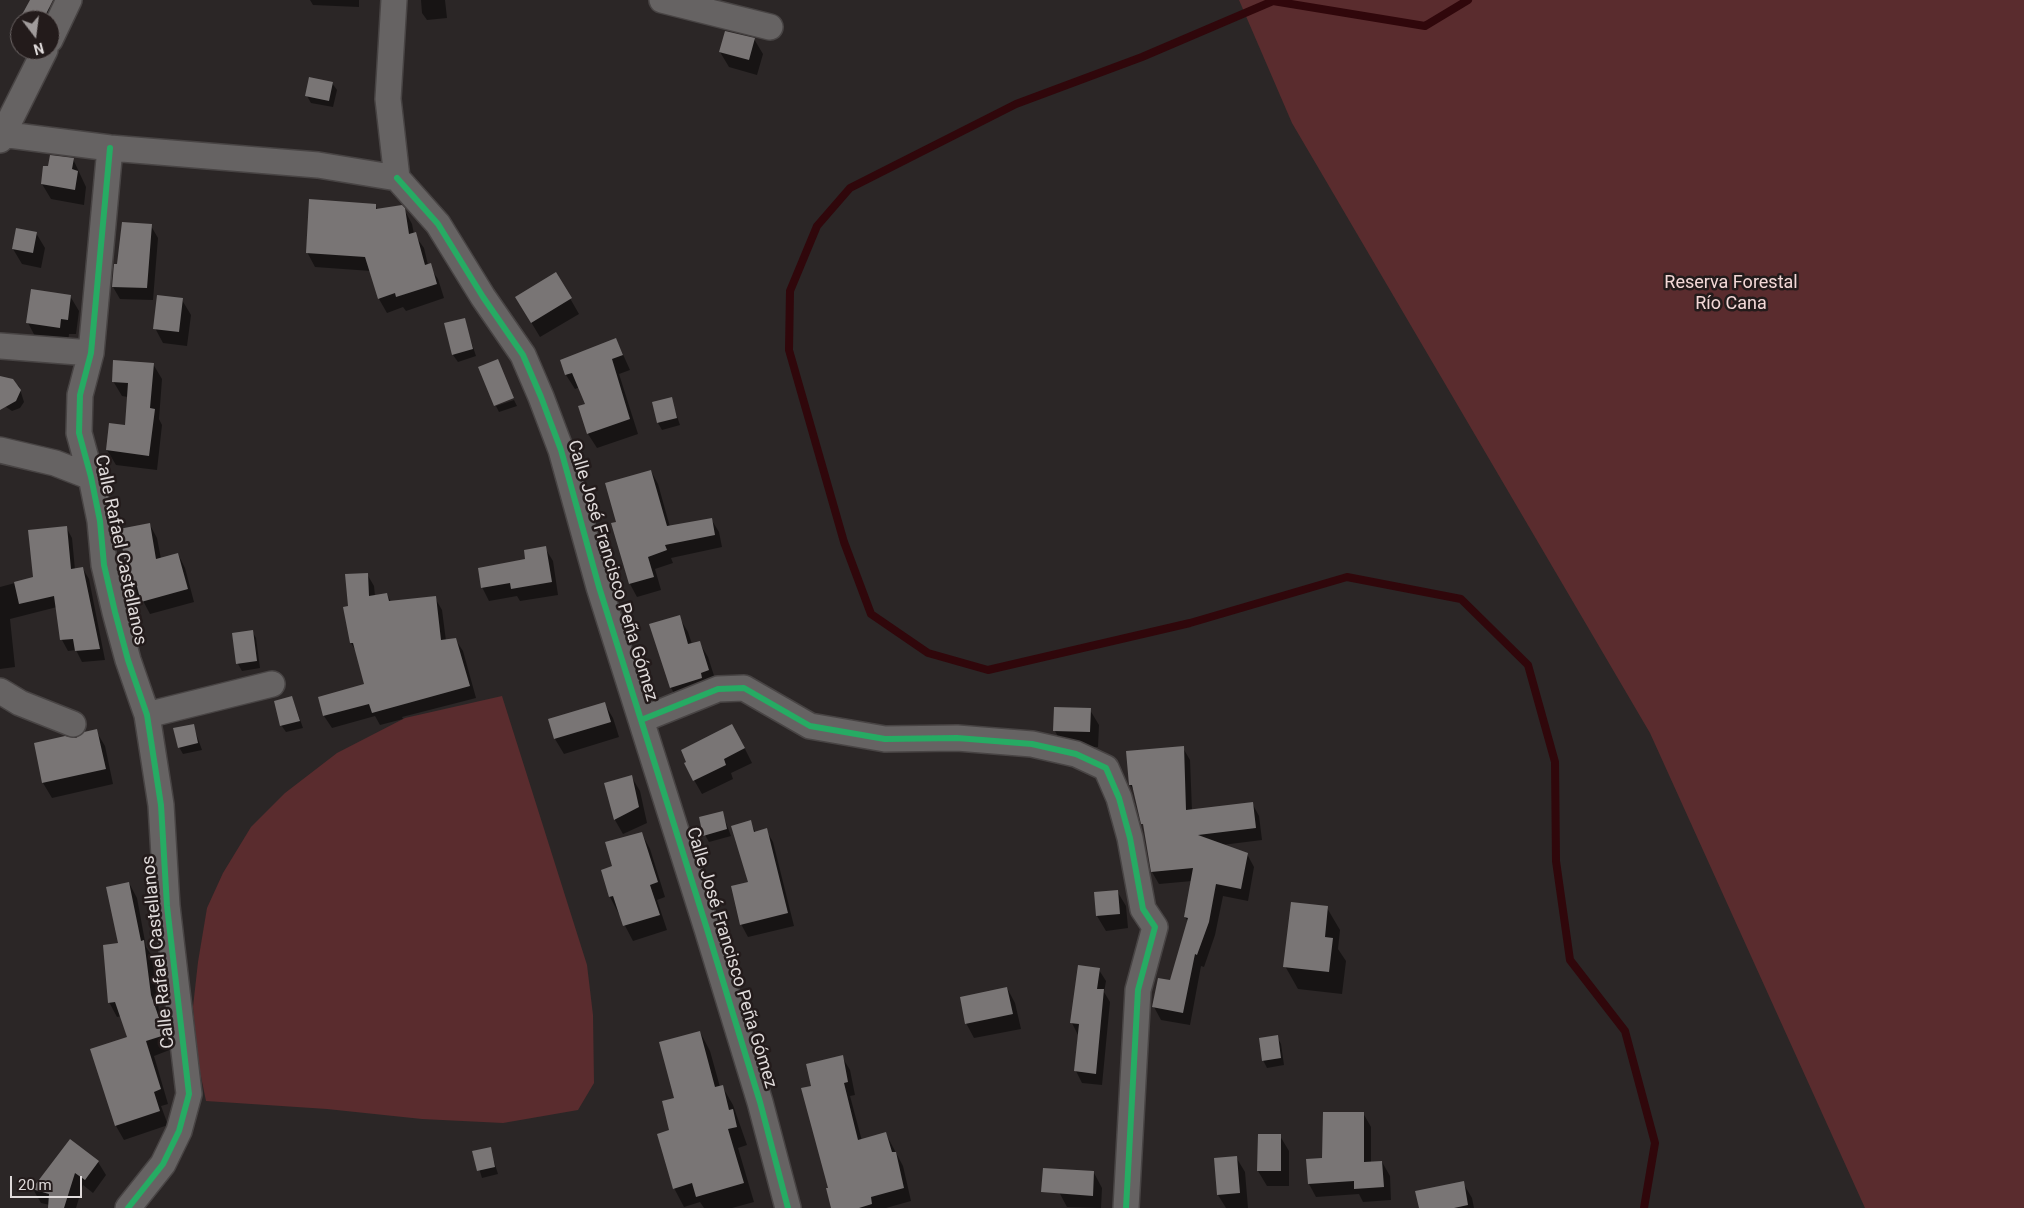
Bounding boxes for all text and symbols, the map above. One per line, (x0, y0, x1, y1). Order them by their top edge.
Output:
north arrow (10, 10, 60, 60)
text: N (32, 40, 45, 58)
park label: Reserva Forestal Río Cana (1664, 272, 1798, 314)
street label: Calle José Francisco Peña Gómez (562, 438, 662, 704)
street label: Calle Rafael Castellanos (89, 453, 151, 647)
street label: Calle José Francisco Peña Gómez (681, 825, 781, 1091)
street label: Calle Rafael Castellanos (138, 854, 180, 1050)
scale bar (12, 1166, 85, 1198)
text: 20 m (18, 1176, 52, 1194)

